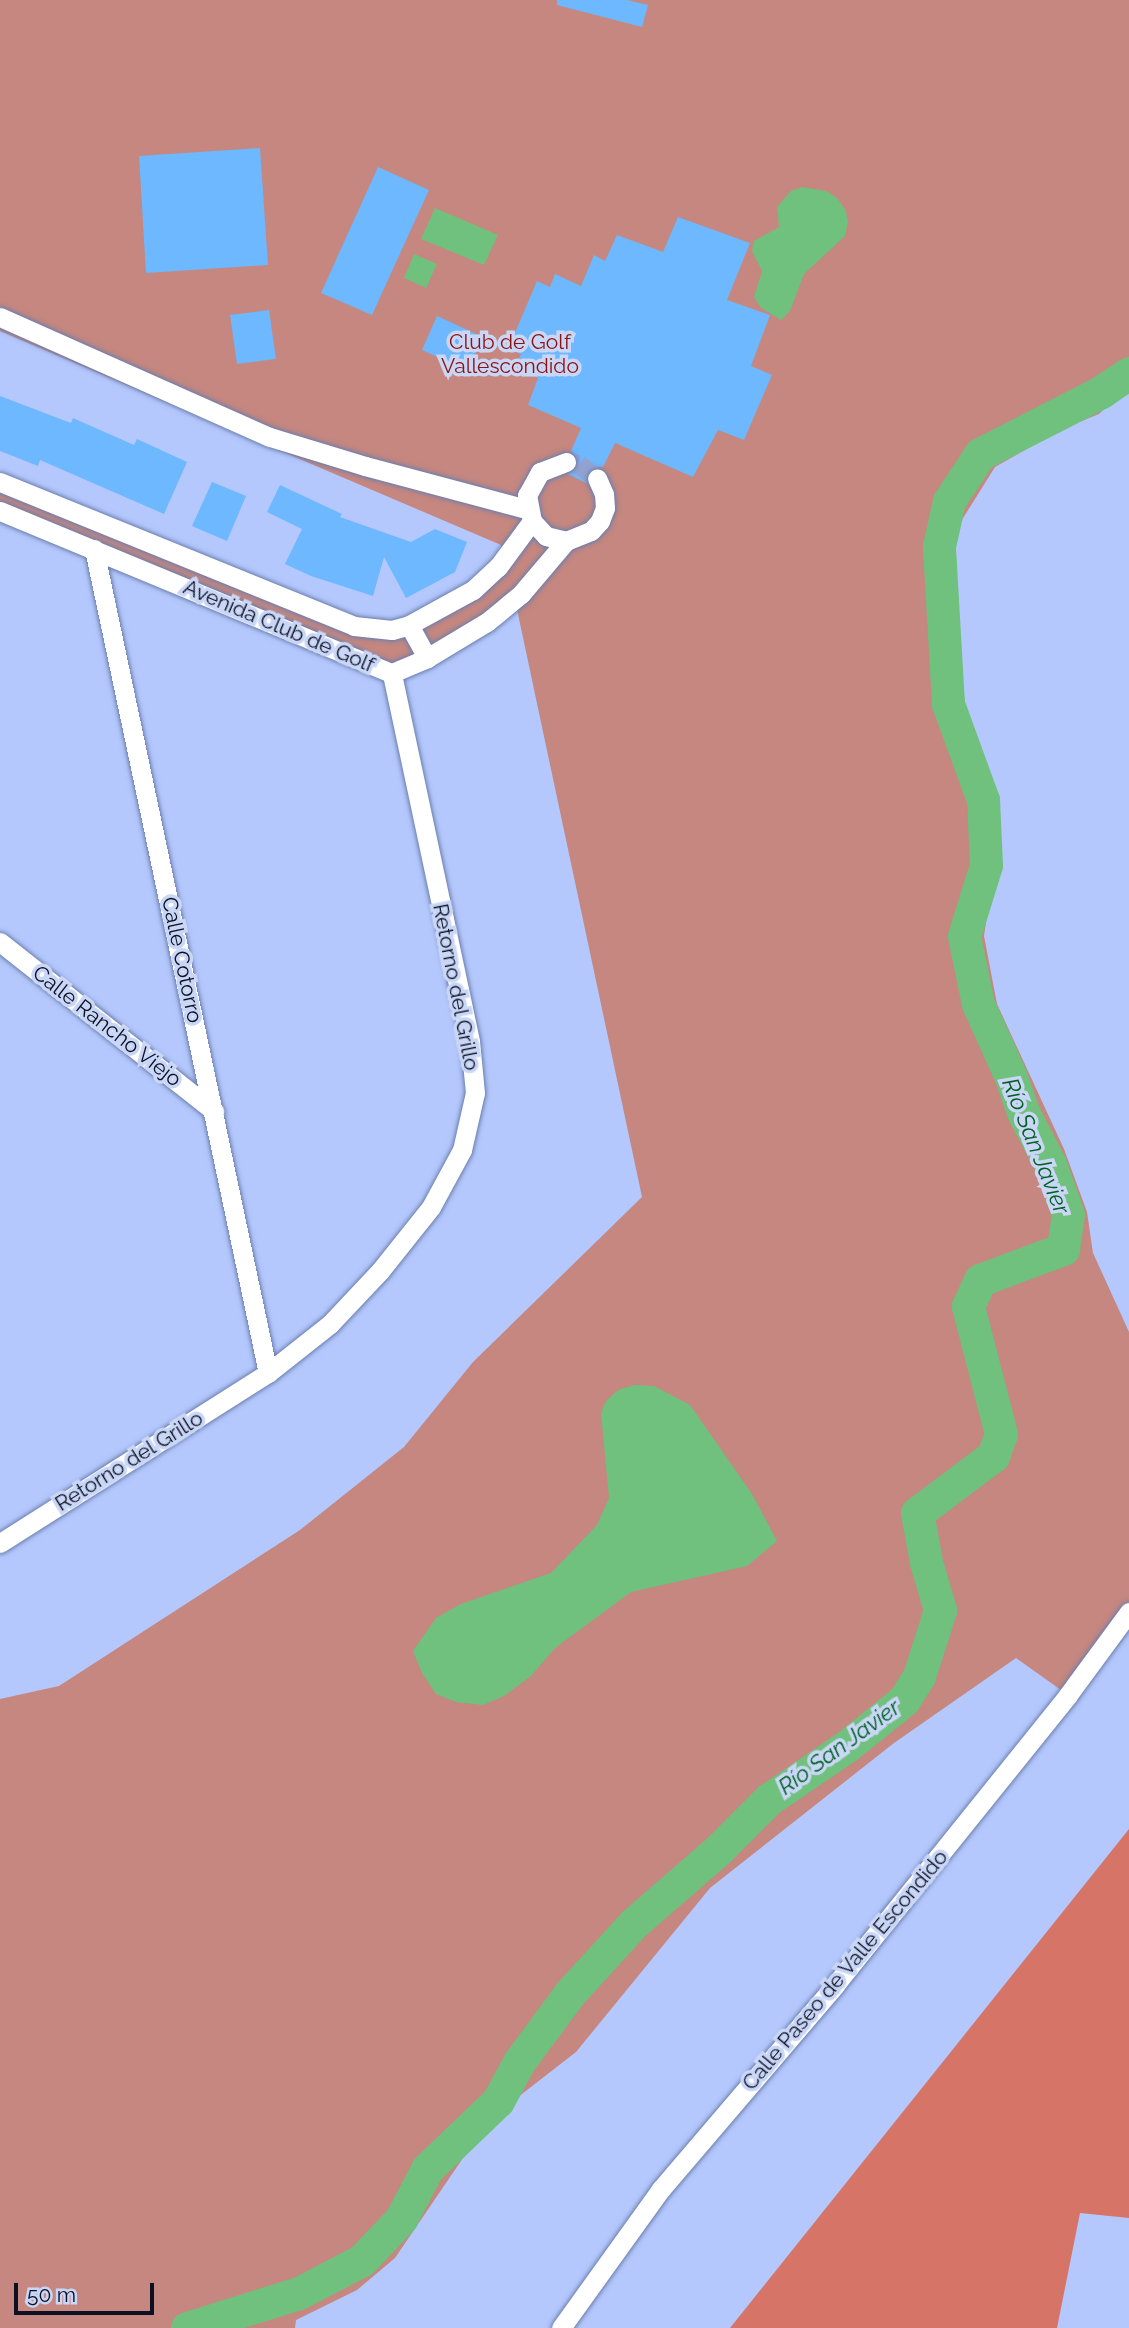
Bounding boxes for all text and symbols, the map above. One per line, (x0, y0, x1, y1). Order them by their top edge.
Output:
park label: Club de Golf Vallescondido (441, 329, 579, 379)
street label: Avenida Club de Golf (180, 574, 378, 678)
street label: Calle Cotorro (156, 895, 208, 1025)
street label: Retorno del Grillo (427, 901, 485, 1073)
street label: Calle Rancho Viejo (27, 960, 187, 1092)
water label: Río San Javier (996, 1074, 1076, 1218)
street label: Retorno del Grillo (50, 1405, 208, 1517)
water label: Río San Javier (772, 1693, 906, 1801)
street label: Calle Paseo de Valle Escondido (737, 1845, 953, 2095)
scale bar (18, 2268, 158, 2312)
text: 50 m (27, 2282, 76, 2307)

